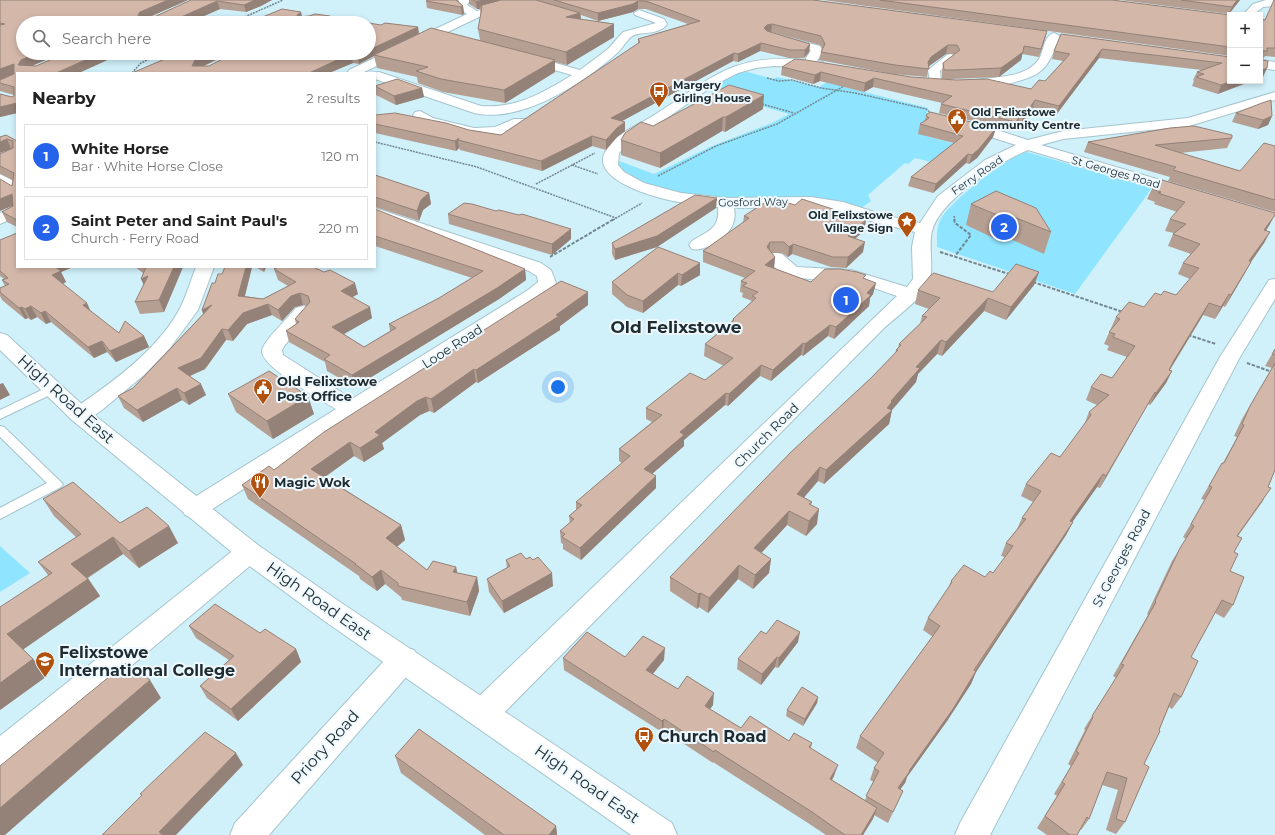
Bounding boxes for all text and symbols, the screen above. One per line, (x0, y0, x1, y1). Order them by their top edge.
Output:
map controls (1227, 12, 1263, 84)
button: + (1227, 12, 1263, 48)
search box (16, 16, 376, 60)
icon: search (30, 27, 52, 49)
text: Search here (62, 29, 151, 48)
button: − (1227, 48, 1263, 84)
place label: Margery Girling House (673, 78, 751, 105)
bus stop icon: Margery Girling House (648, 80, 670, 108)
text: Nearby (32, 88, 96, 108)
text: 2 results (306, 90, 360, 106)
place label: Old Felixstowe Community Centre (971, 105, 1080, 132)
public building icon: Old Felixstowe Community Centre (946, 107, 968, 135)
text: White Horse (71, 139, 169, 158)
text: 1 (43, 148, 49, 164)
text: 120 m (321, 148, 359, 164)
street label: Ferry Road (949, 152, 1005, 198)
street label: St Georges Road (1070, 153, 1162, 191)
text: Bar · White Horse Close (71, 158, 223, 174)
street label: Gosford Way (718, 194, 788, 210)
place label: Old Felixstowe Village Sign (808, 208, 893, 235)
place icon: Old Felixstowe Village Sign (896, 210, 918, 238)
text: Saint Peter and Saint Paul's (71, 211, 287, 230)
pin: 2 (991, 212, 1017, 242)
text: 2 (42, 220, 50, 236)
text: 220 m (318, 220, 359, 236)
text: Church · Ferry Road (71, 230, 199, 246)
pin: 1 (833, 285, 859, 315)
district label: Old Felixstowe (611, 317, 742, 337)
street label: Looe Road (419, 320, 485, 372)
street label: High Road East (14, 351, 119, 448)
place label: Old Felixstowe Post Office (277, 373, 377, 404)
public building icon: Old Felixstowe Post Office (252, 377, 274, 405)
your location (548, 377, 568, 397)
street label: Church Road (730, 399, 802, 471)
restaurant icon: Magic Wok (249, 471, 271, 499)
place label: Magic Wok (274, 474, 351, 490)
street label: St Georges Road (1089, 506, 1153, 610)
street label: High Road East (263, 558, 375, 645)
place label: Felixstowe International College (59, 643, 235, 680)
school or university icon: Felixstowe International College (34, 650, 56, 678)
street label: Priory Road (287, 706, 363, 788)
bus stop icon: Church Road (633, 725, 655, 753)
place label: Church Road (658, 727, 766, 746)
street label: High Road East (531, 741, 643, 828)

